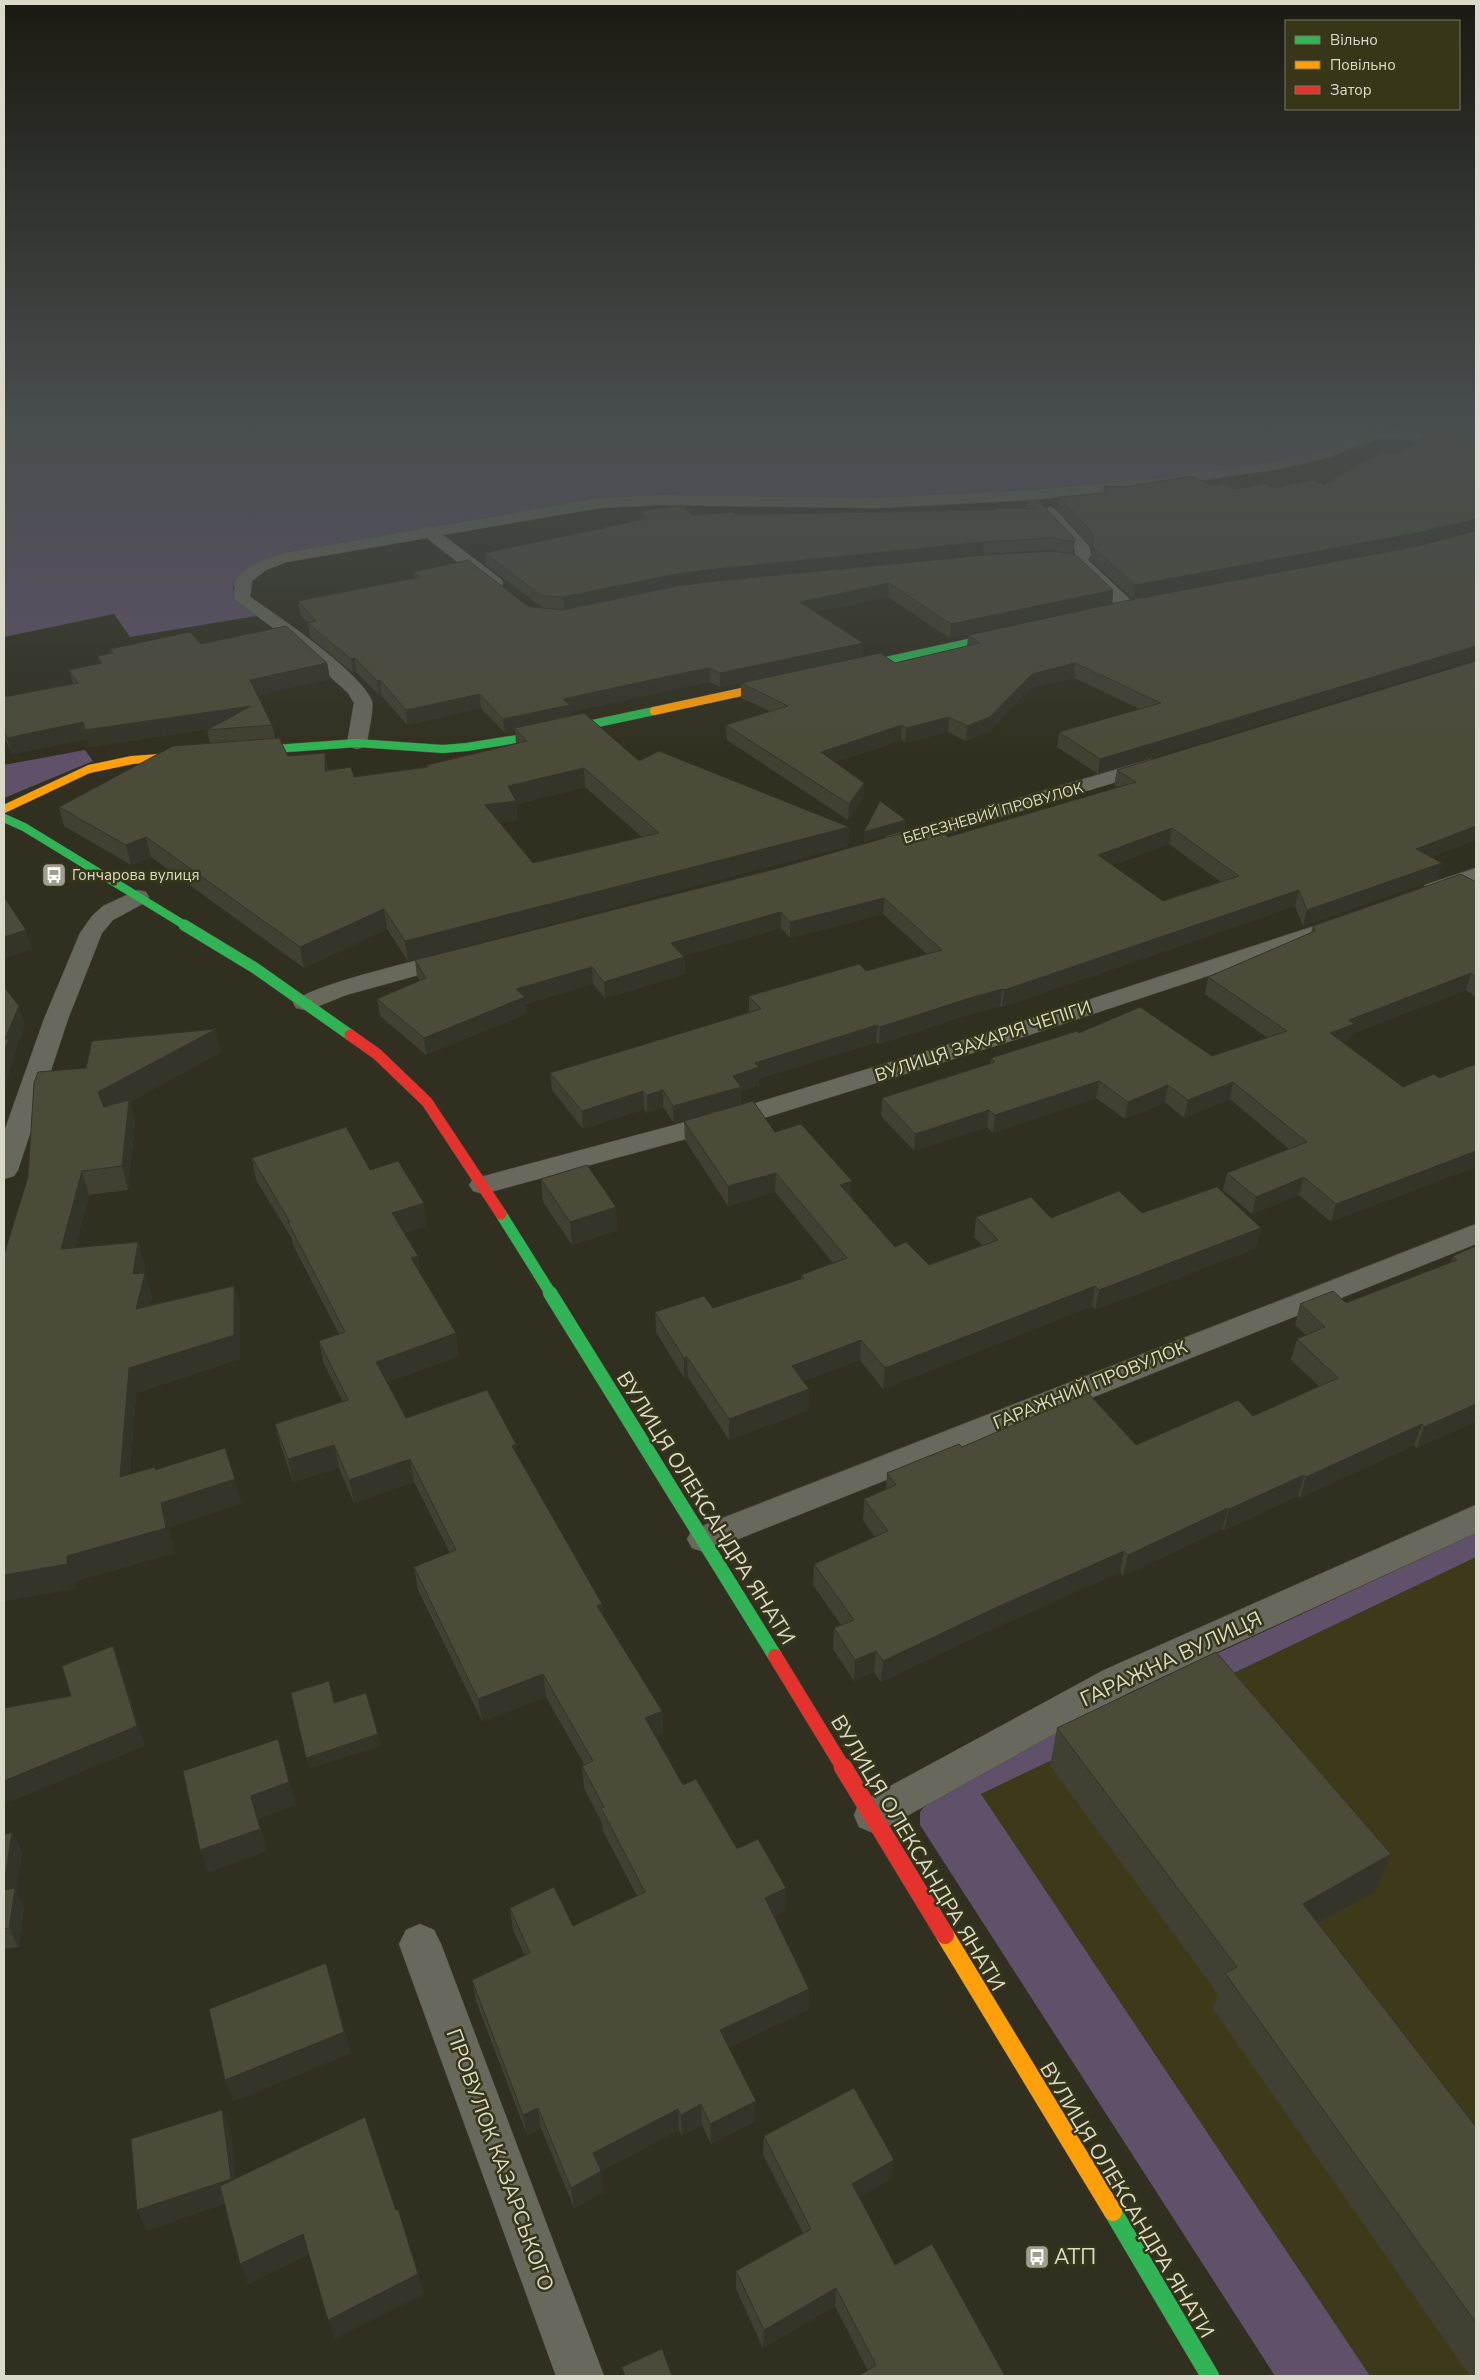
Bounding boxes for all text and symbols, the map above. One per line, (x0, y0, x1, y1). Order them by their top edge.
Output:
legend (1285, 20, 1460, 110)
text: Вільно (1330, 30, 1378, 50)
text: Повільно (1330, 55, 1396, 75)
text: Затор (1330, 80, 1372, 100)
street label: БЕРЕЗНЕВИЙ ПРОВУЛОК (901, 778, 1086, 848)
bus stop icon: Гончарова вулиця (41, 862, 67, 888)
place label: Гончарова вулиця (72, 865, 200, 885)
street label: ВУЛИЦЯ ЗАХАРІЯ ЧЕПІГИ (872, 995, 1094, 1087)
street label: ГАРАЖНИЙ ПРОВУЛОК (989, 1335, 1191, 1435)
street label: ВУЛИЦЯ ОЛЕКСАНДРА ЯНАТИ (610, 1366, 802, 1650)
street label: ГАРАЖНА ВУЛИЦЯ (1075, 1605, 1267, 1713)
street label: ВУЛИЦЯ ОЛЕКСАНДРА ЯНАТИ (824, 1710, 1012, 1996)
street label: ПРОВУЛОК КАЗАРСЬКОГО (439, 2025, 561, 2295)
street label: ВУЛИЦЯ ОЛЕКСАНДРА ЯНАТИ (1033, 2057, 1221, 2343)
place label: АТП (1054, 2243, 1096, 2271)
bus stop icon: АТП (1024, 2244, 1050, 2270)

